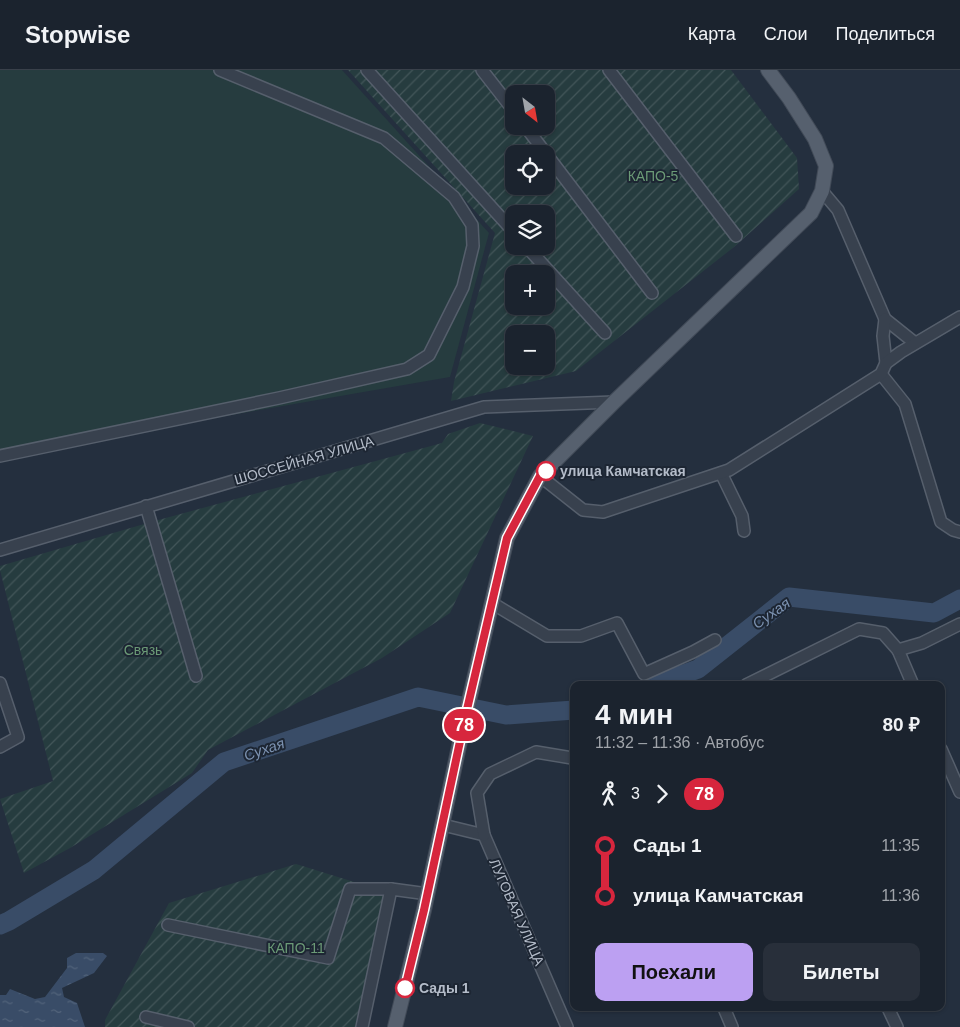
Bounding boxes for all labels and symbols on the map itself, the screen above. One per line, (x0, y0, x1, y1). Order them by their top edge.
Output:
north arrow (505, 85, 555, 135)
park label: КАПО-5 (628, 168, 679, 184)
street label: ШОССЕЙНАЯ УЛИЦА (232, 431, 376, 488)
marker: улица Камчатская (536, 461, 556, 481)
place label: улица Камчатская (560, 463, 686, 479)
water label: Сухая (749, 594, 793, 632)
park label: Связь (124, 642, 162, 658)
line badge: 78 (442, 709, 486, 741)
water label: Сухая (241, 734, 287, 764)
street label: ЛУГОВАЯ УЛИЦА (486, 856, 548, 969)
park label: КАПО-11 (267, 940, 325, 956)
marker: Сады 1 (395, 978, 415, 998)
place label: Сады 1 (419, 980, 470, 996)

